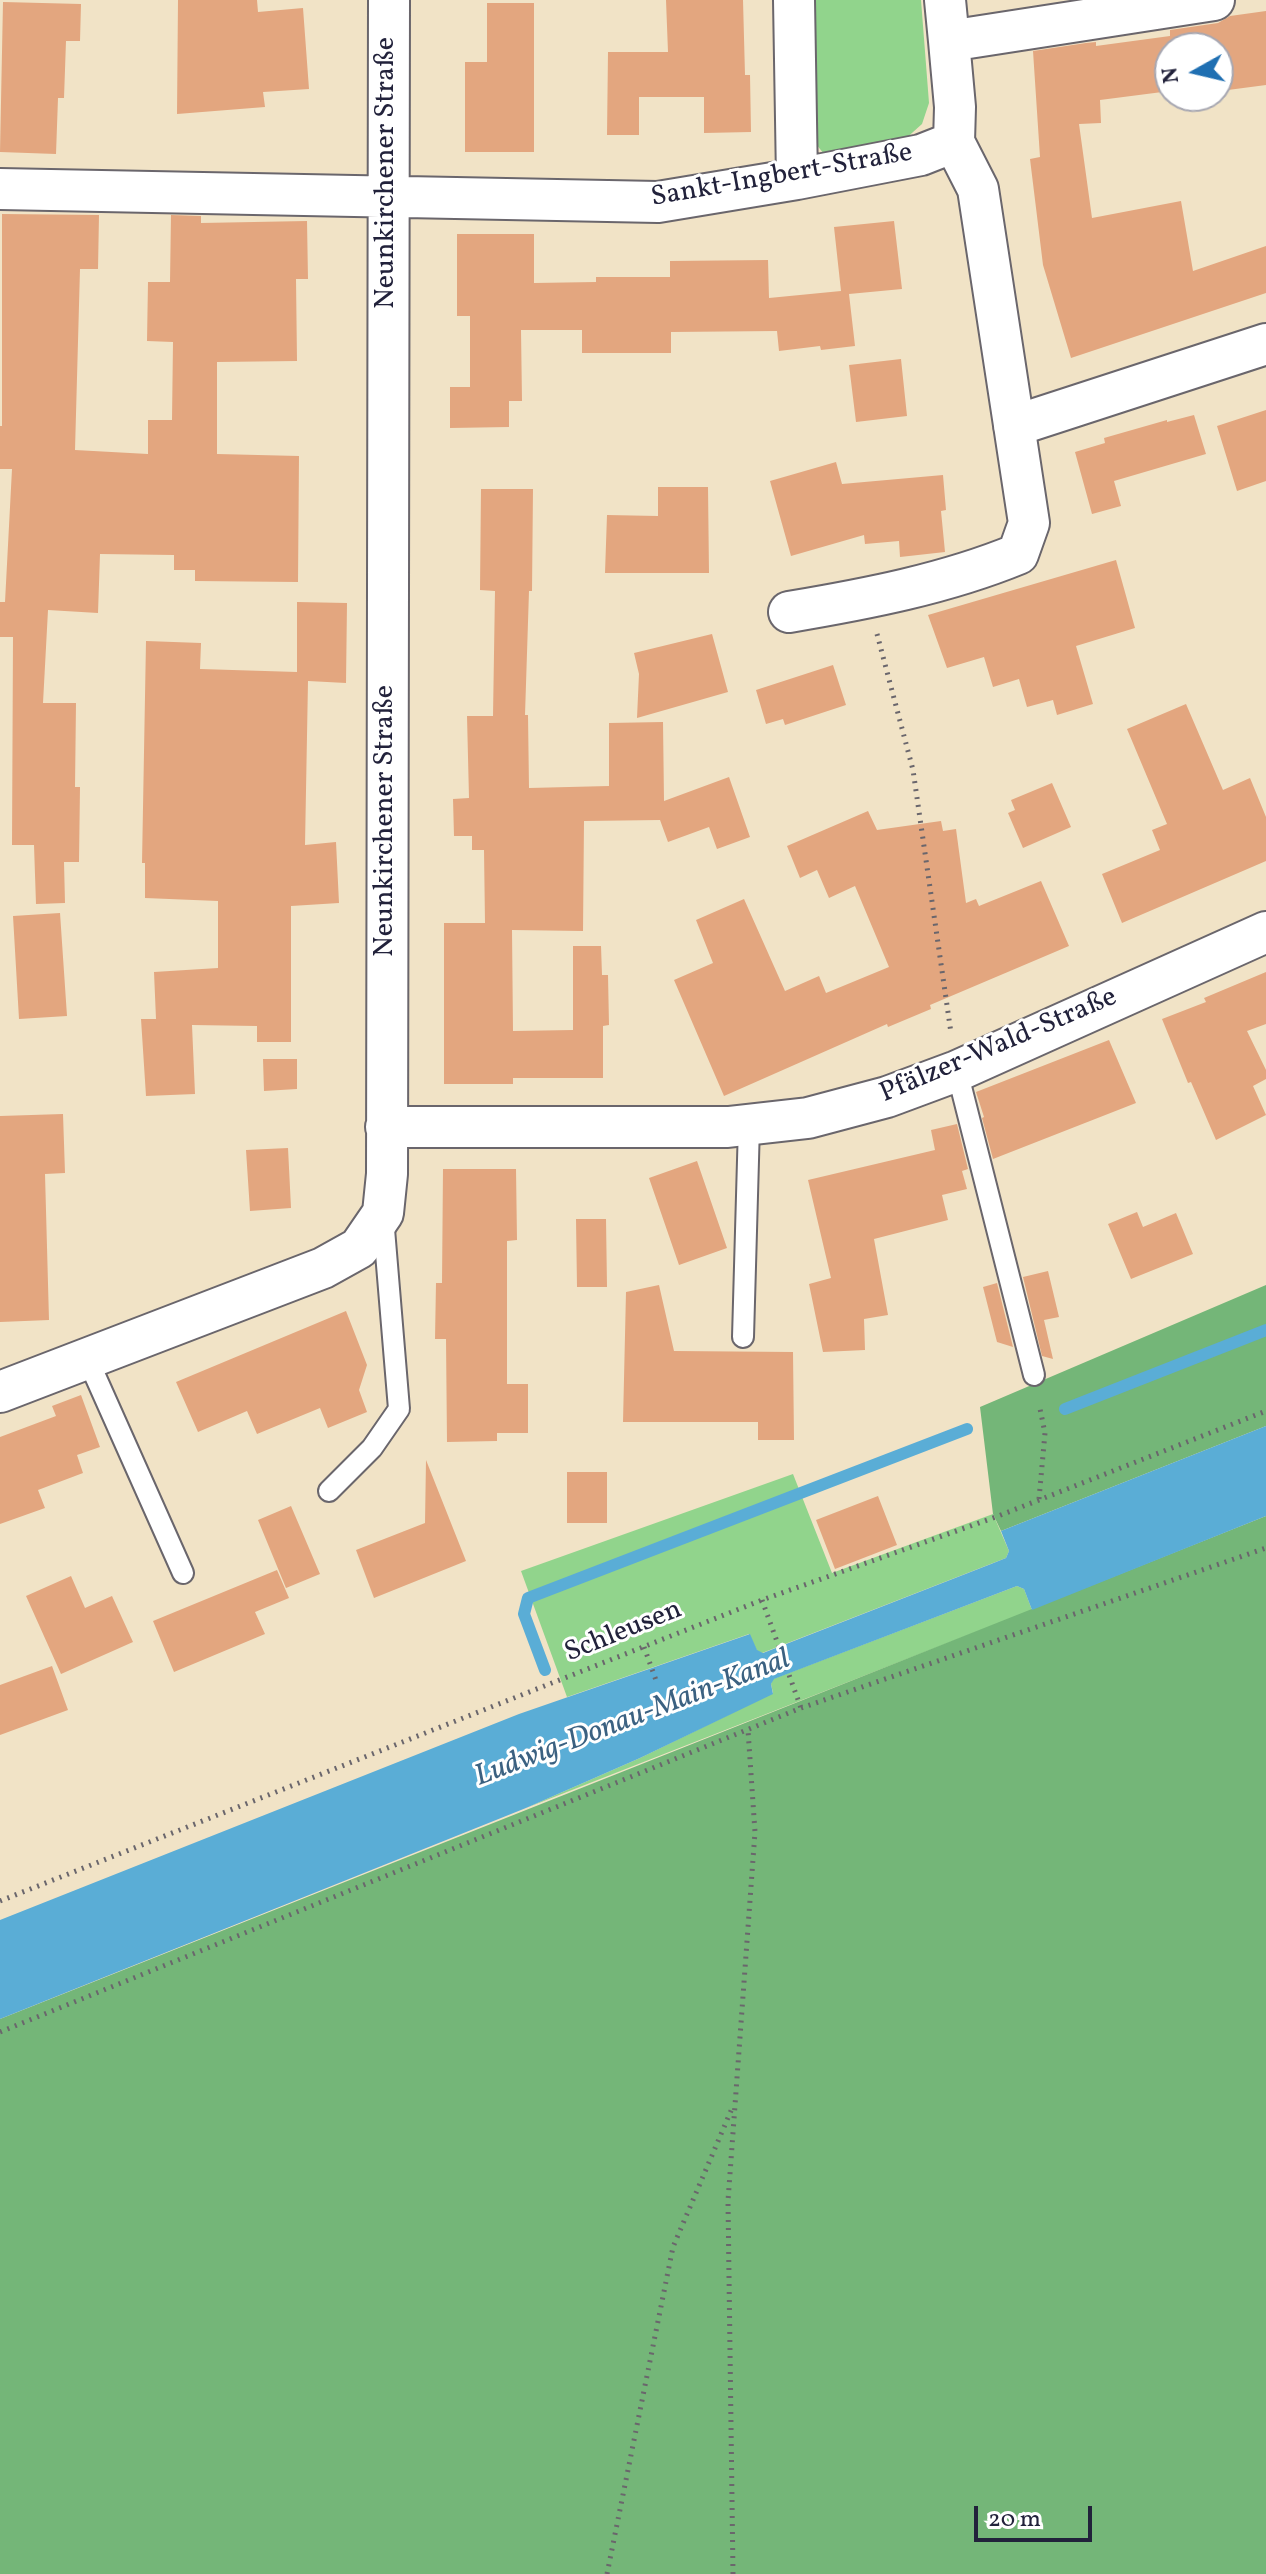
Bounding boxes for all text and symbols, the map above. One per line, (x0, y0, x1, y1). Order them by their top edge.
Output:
north arrow (1154, 32, 1234, 112)
street label: Neunkirchener Straße (371, 37, 405, 309)
text: N (1155, 65, 1188, 85)
street label: Sankt-Ingbert-Straße (649, 137, 915, 217)
street label: Neunkirchener Straße (370, 685, 404, 957)
street label: Pfälzer-Wald-Straße (875, 982, 1123, 1112)
street label: Schleusen (561, 1594, 687, 1672)
water label: Ludwig-Donau-Main-Kanal (470, 1643, 796, 1797)
scale bar (978, 2490, 1096, 2540)
text: 20 m (988, 2503, 1041, 2537)

